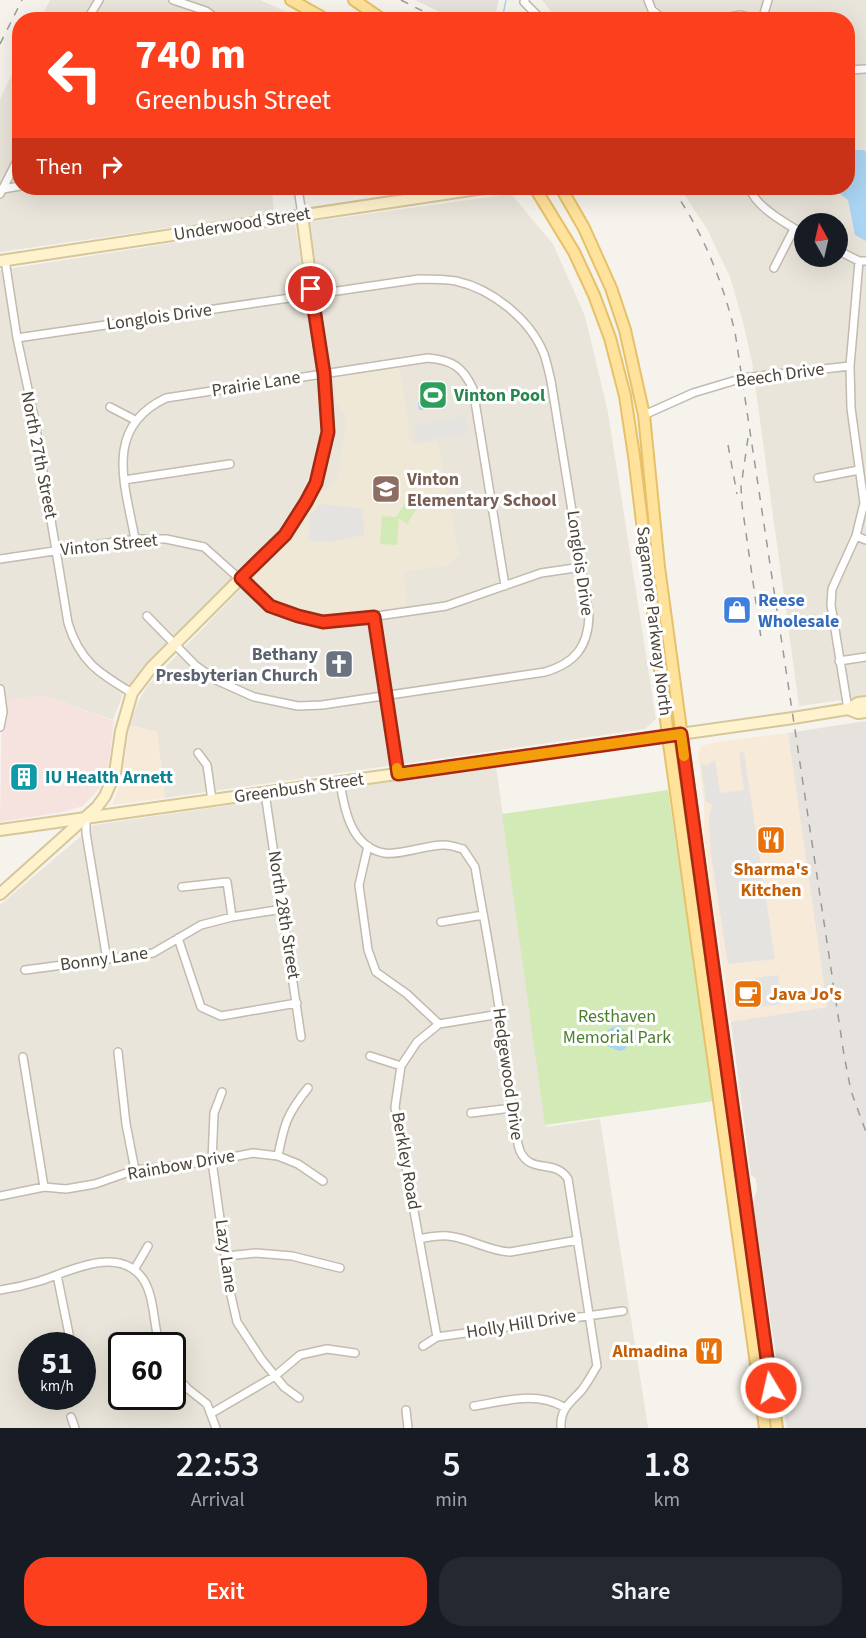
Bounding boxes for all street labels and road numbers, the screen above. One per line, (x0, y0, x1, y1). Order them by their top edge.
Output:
street label: Underwood Street (172, 201, 312, 247)
street label: Longlois Drive (105, 297, 213, 337)
street label: Beech Drive (734, 356, 826, 394)
street label: Prairie Lane (210, 365, 302, 403)
street label: North 27th Street (14, 389, 64, 521)
street label: Longlois Drive (560, 509, 600, 617)
street label: Sagamore Parkway North (630, 525, 678, 717)
street label: Vinton Street (59, 527, 159, 563)
street label: Greenbush Street (233, 767, 365, 809)
street label: North 28th Street (262, 849, 306, 981)
street label: Bonny Lane (58, 940, 150, 978)
street label: Hedgewood Drive (486, 1006, 530, 1142)
street label: Berkley Road (385, 1110, 427, 1212)
street label: Rainbow Drive (125, 1143, 237, 1187)
street label: Lazy Lane (208, 1218, 244, 1294)
street label: Holly Hill Drive (464, 1303, 578, 1345)

